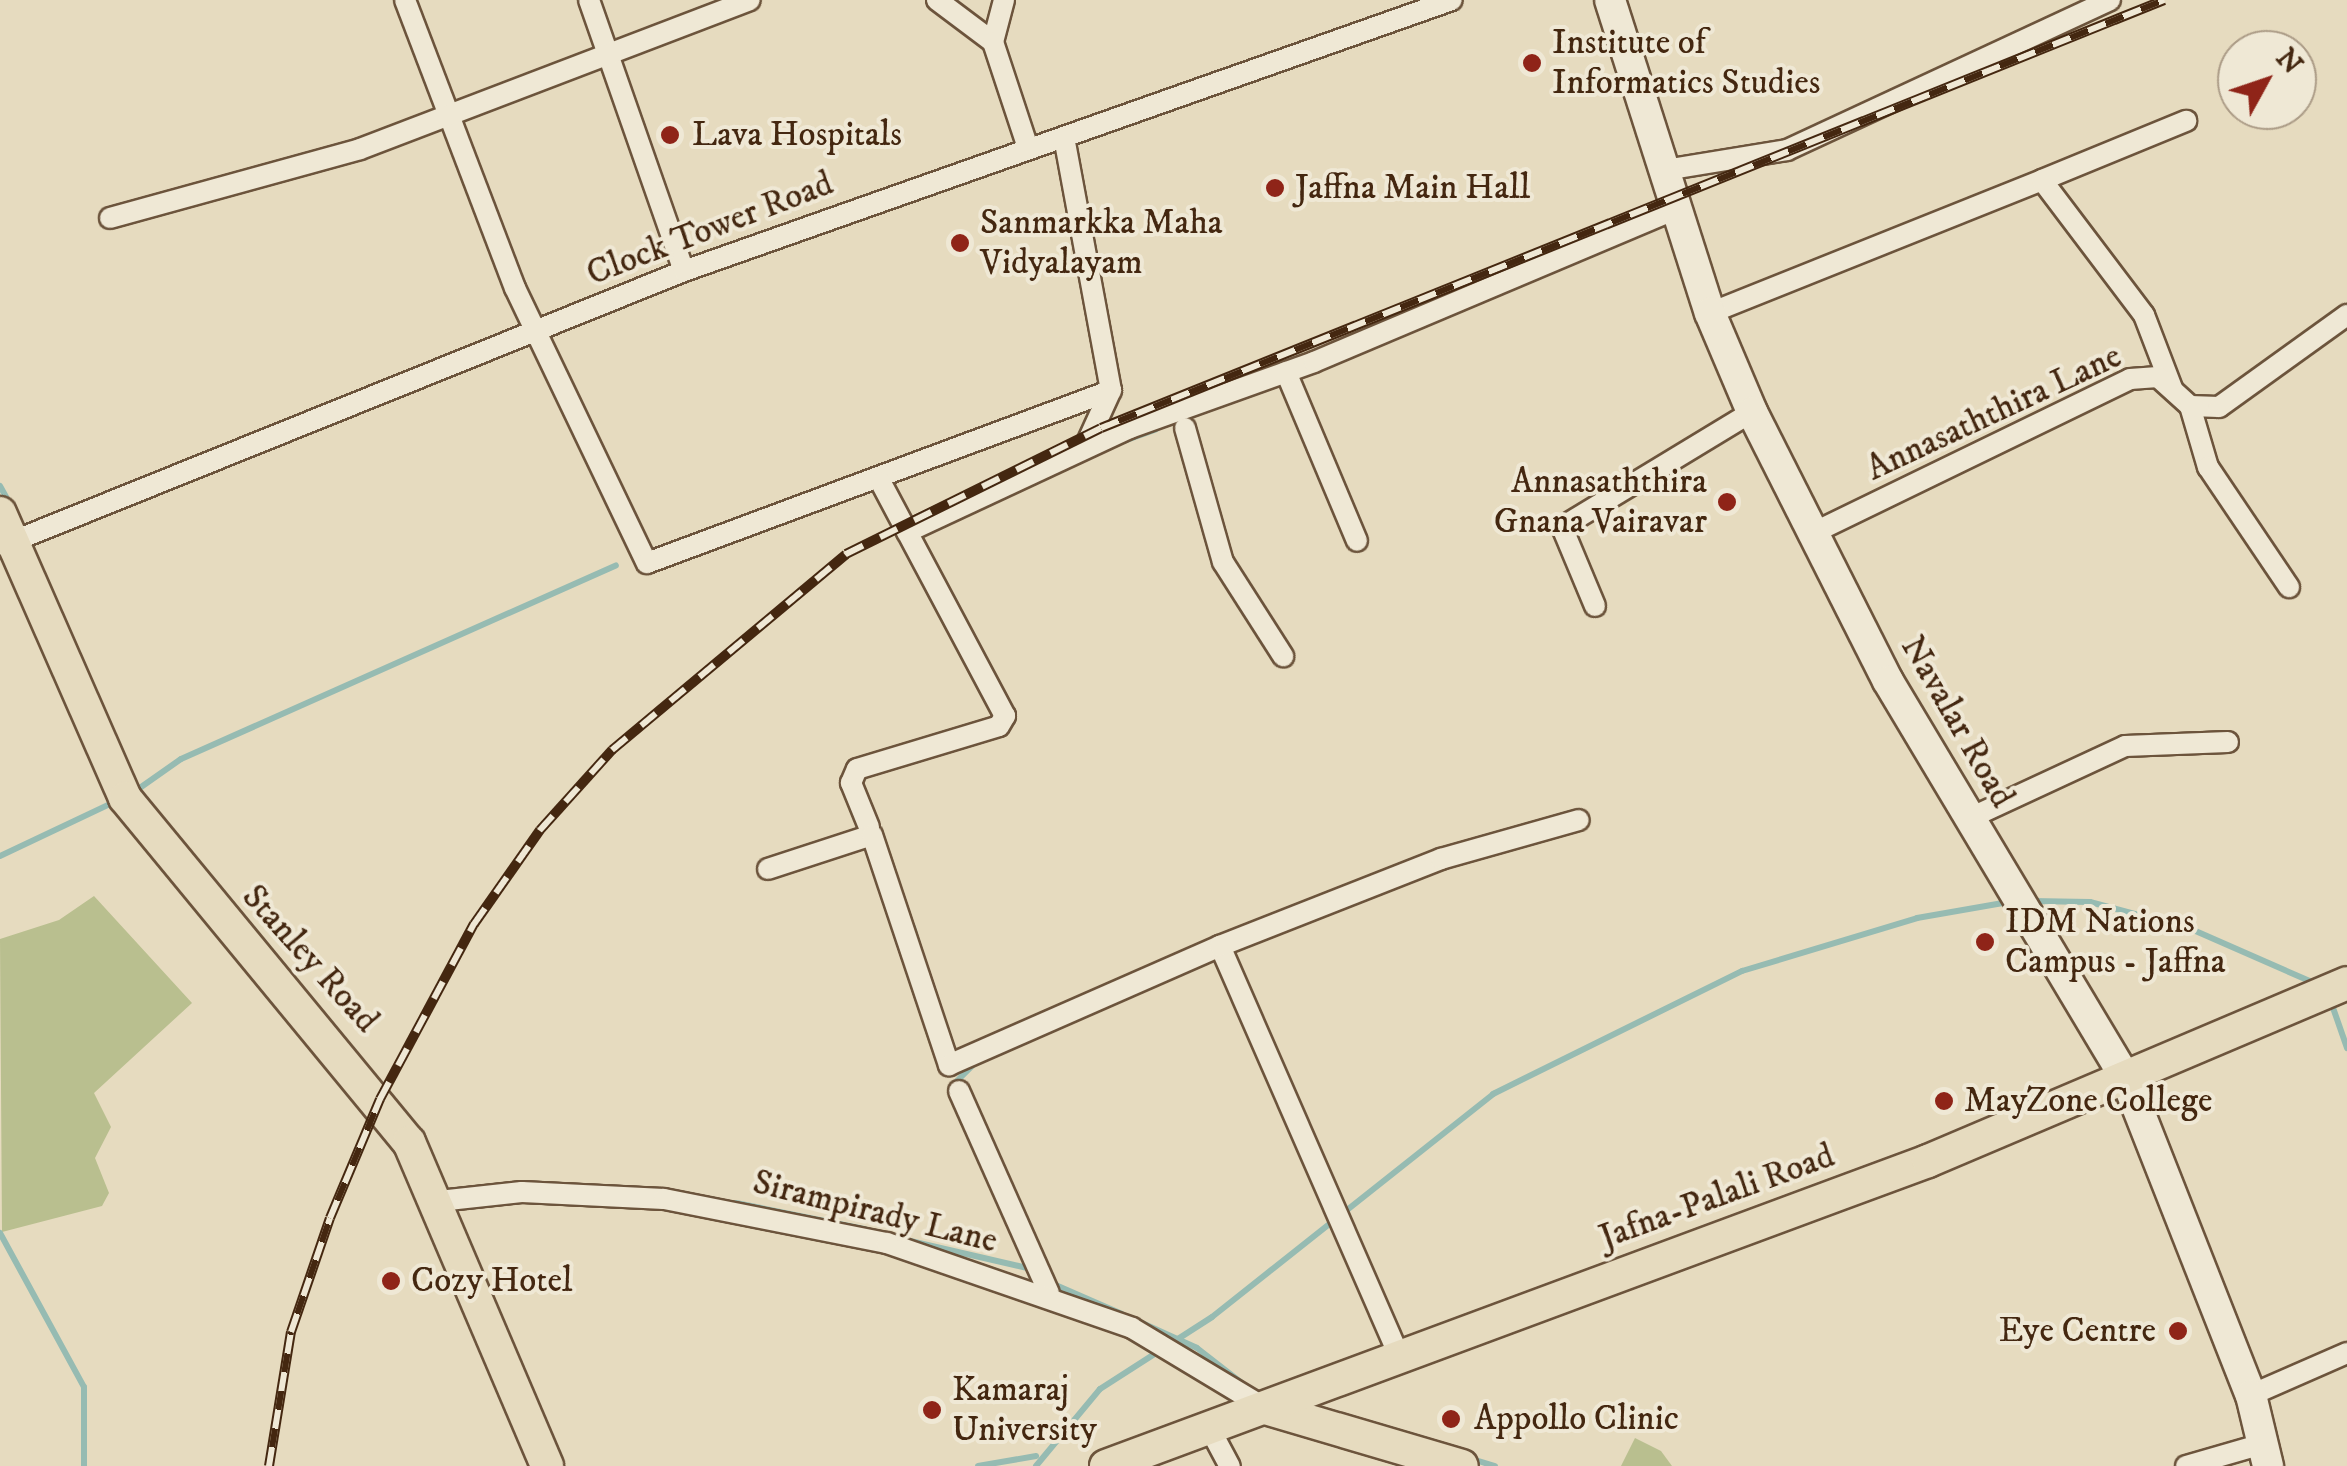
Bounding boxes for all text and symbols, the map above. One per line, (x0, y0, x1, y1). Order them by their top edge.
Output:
place label: Institute of Informatics Studies (1552, 22, 1820, 104)
north arrow (2217, 30, 2317, 130)
text: N (2268, 42, 2310, 82)
marker: Institute of Informatics Studies (1521, 52, 1543, 74)
place label: Lava Hospitals (692, 114, 902, 156)
marker: Lava Hospitals (657, 122, 683, 148)
street label: Clock Tower Road (581, 163, 839, 295)
place label: Jaffna Main Hall (1295, 167, 1530, 209)
marker: Jaffna Main Hall (1264, 177, 1286, 199)
place label: Sanmarkka Maha Vidyalayam (980, 202, 1223, 284)
marker: Sanmarkka Maha Vidyalayam (949, 232, 971, 254)
street label: Annasaththira Lane (1860, 336, 2128, 490)
place label: Annasaththira Gnana Vairavar (1494, 461, 1707, 543)
marker: Annasaththira Gnana Vairavar (1716, 491, 1738, 513)
street label: Navalar Road (1891, 629, 2023, 815)
street label: Stanley Road (233, 877, 387, 1041)
place label: IDM Nations Campus - Jaffna (2005, 901, 2226, 983)
marker: IDM Nations Campus - Jaffna (1974, 931, 1996, 953)
place label: MayZone College (1964, 1080, 2212, 1122)
marker: MayZone College (1933, 1090, 1955, 1112)
street label: Jafna-Palali Road (1594, 1135, 1840, 1259)
street label: Sirampirady Lane (749, 1161, 1001, 1263)
place label: Cozy Hotel (411, 1260, 573, 1302)
marker: Cozy Hotel (380, 1270, 402, 1292)
place label: Eye Centre (1999, 1310, 2156, 1352)
marker: Eye Centre (2165, 1318, 2191, 1344)
place label: Kamaraj University (952, 1369, 1097, 1451)
place label: Appollo Clinic (1474, 1398, 1679, 1440)
marker: Kamaraj University (921, 1399, 943, 1421)
marker: Appollo Clinic (1438, 1406, 1464, 1432)

